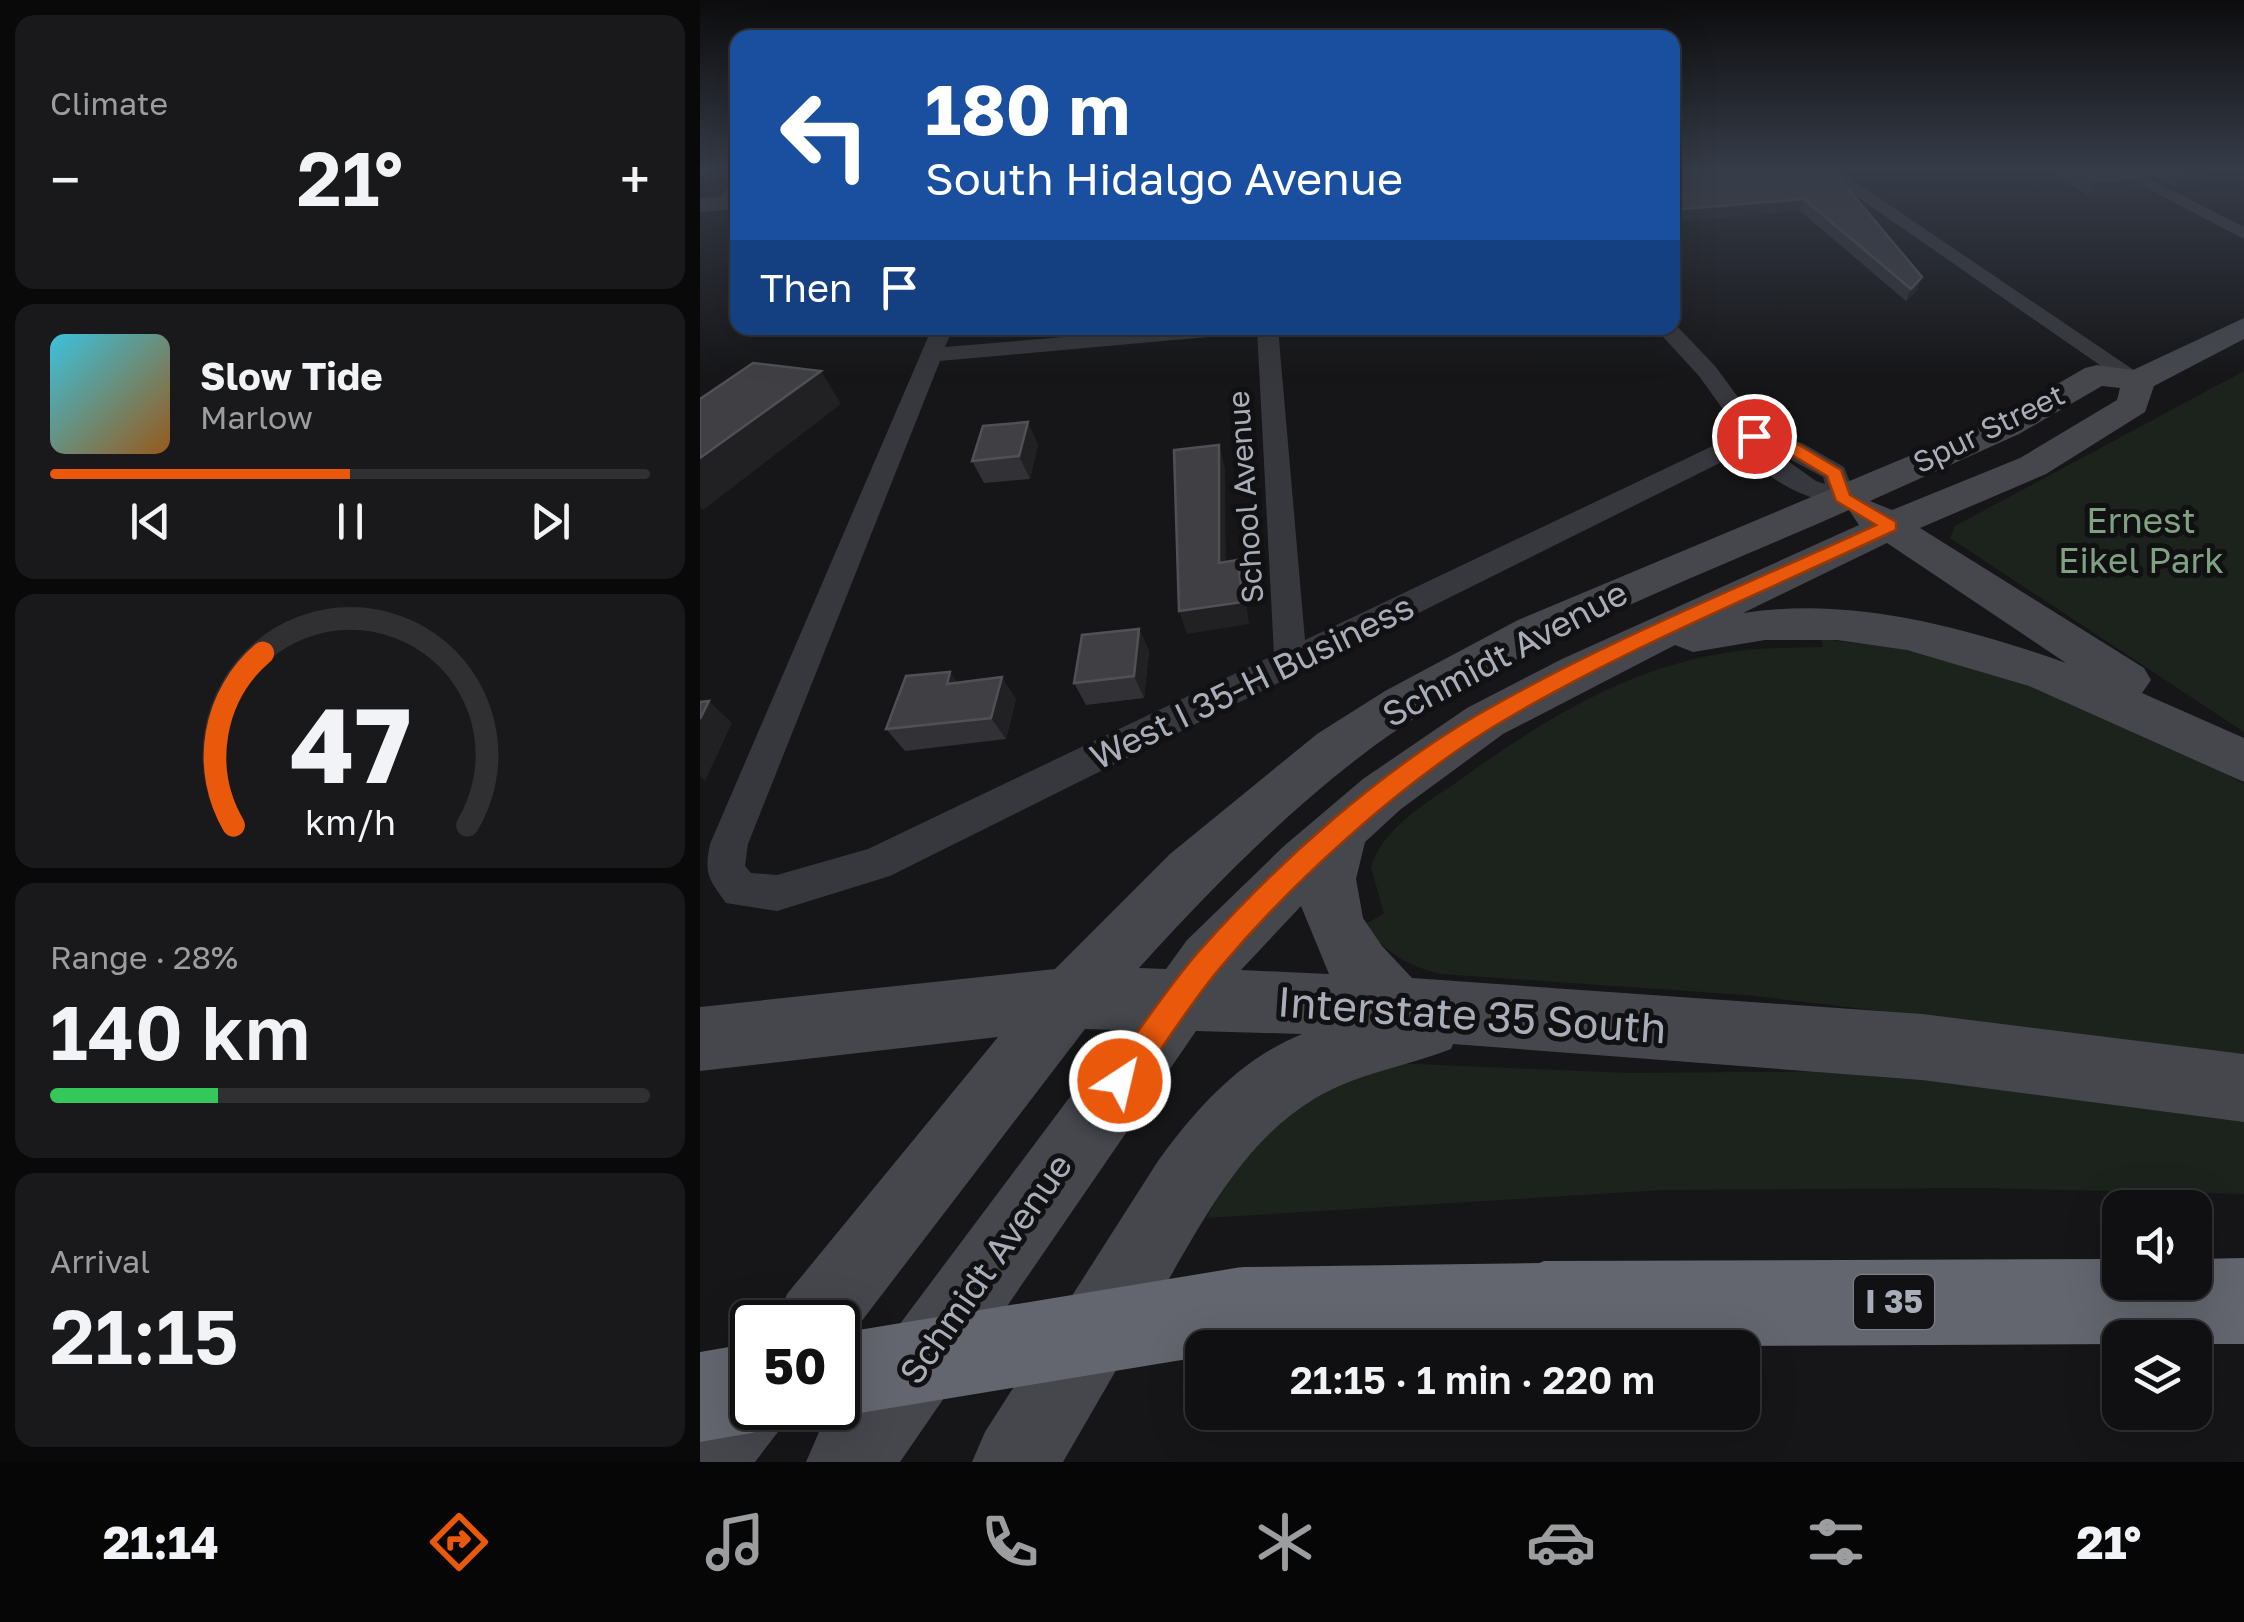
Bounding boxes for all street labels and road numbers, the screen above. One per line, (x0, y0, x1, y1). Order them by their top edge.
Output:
street label: Spur Street (1907, 376, 2070, 480)
street label: School Avenue (1220, 390, 1270, 605)
street label: Schmidt Avenue (1375, 571, 1634, 735)
street label: West I 35-H Business (1083, 585, 1420, 778)
street label: Interstate 35 South (1276, 975, 1668, 1053)
street label: Schmidt Avenue (890, 1145, 1080, 1392)
road number: I 35 (1854, 1275, 1934, 1329)

